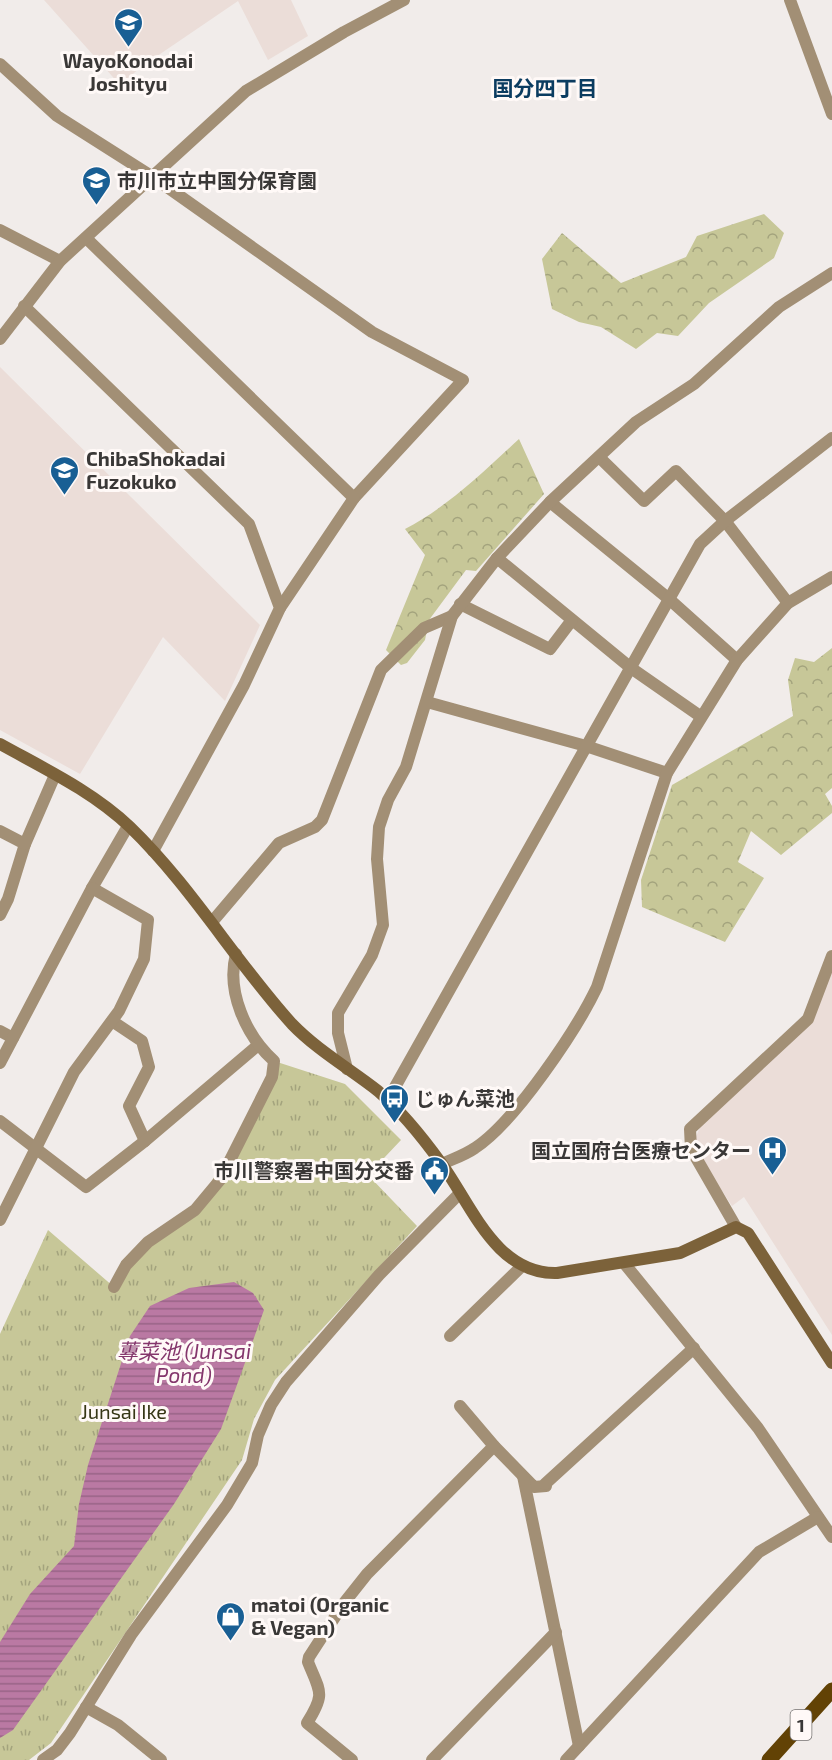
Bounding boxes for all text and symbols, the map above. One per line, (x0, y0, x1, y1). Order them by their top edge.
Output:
school or university icon: WayoKonodai Joshityu (112, 6, 144, 48)
place label: WayoKonodai Joshityu (63, 48, 193, 96)
district label: 国分四丁目 (493, 75, 598, 100)
school or university icon: 市川市立中国分保育園 (80, 164, 112, 206)
place label: 市川市立中国分保育園 (117, 168, 317, 192)
place label: ChibaShokadai Fuzokuko (86, 446, 226, 493)
school or university icon: ChibaShokadai Fuzokuko (49, 454, 81, 496)
bus stop icon: じゅん菜池 (378, 1082, 410, 1124)
place label: じゅん菜池 (415, 1086, 515, 1110)
hospital icon: 国立国府台医療センター (756, 1134, 788, 1176)
place label: 国立国府台医療センター (531, 1138, 751, 1162)
public building icon: 市川警察署中国分交番 (419, 1154, 451, 1196)
place label: 市川警察署中国分交番 (214, 1158, 414, 1182)
water label: 蓴菜池 (Junsai Pond) (117, 1338, 251, 1387)
park label: Junsai Ike (81, 1399, 167, 1423)
place label: matoi (Organic & Vegan) (251, 1592, 389, 1639)
shop icon: matoi (Organic & Vegan) (214, 1600, 246, 1642)
road number: 1 (790, 1710, 812, 1740)

